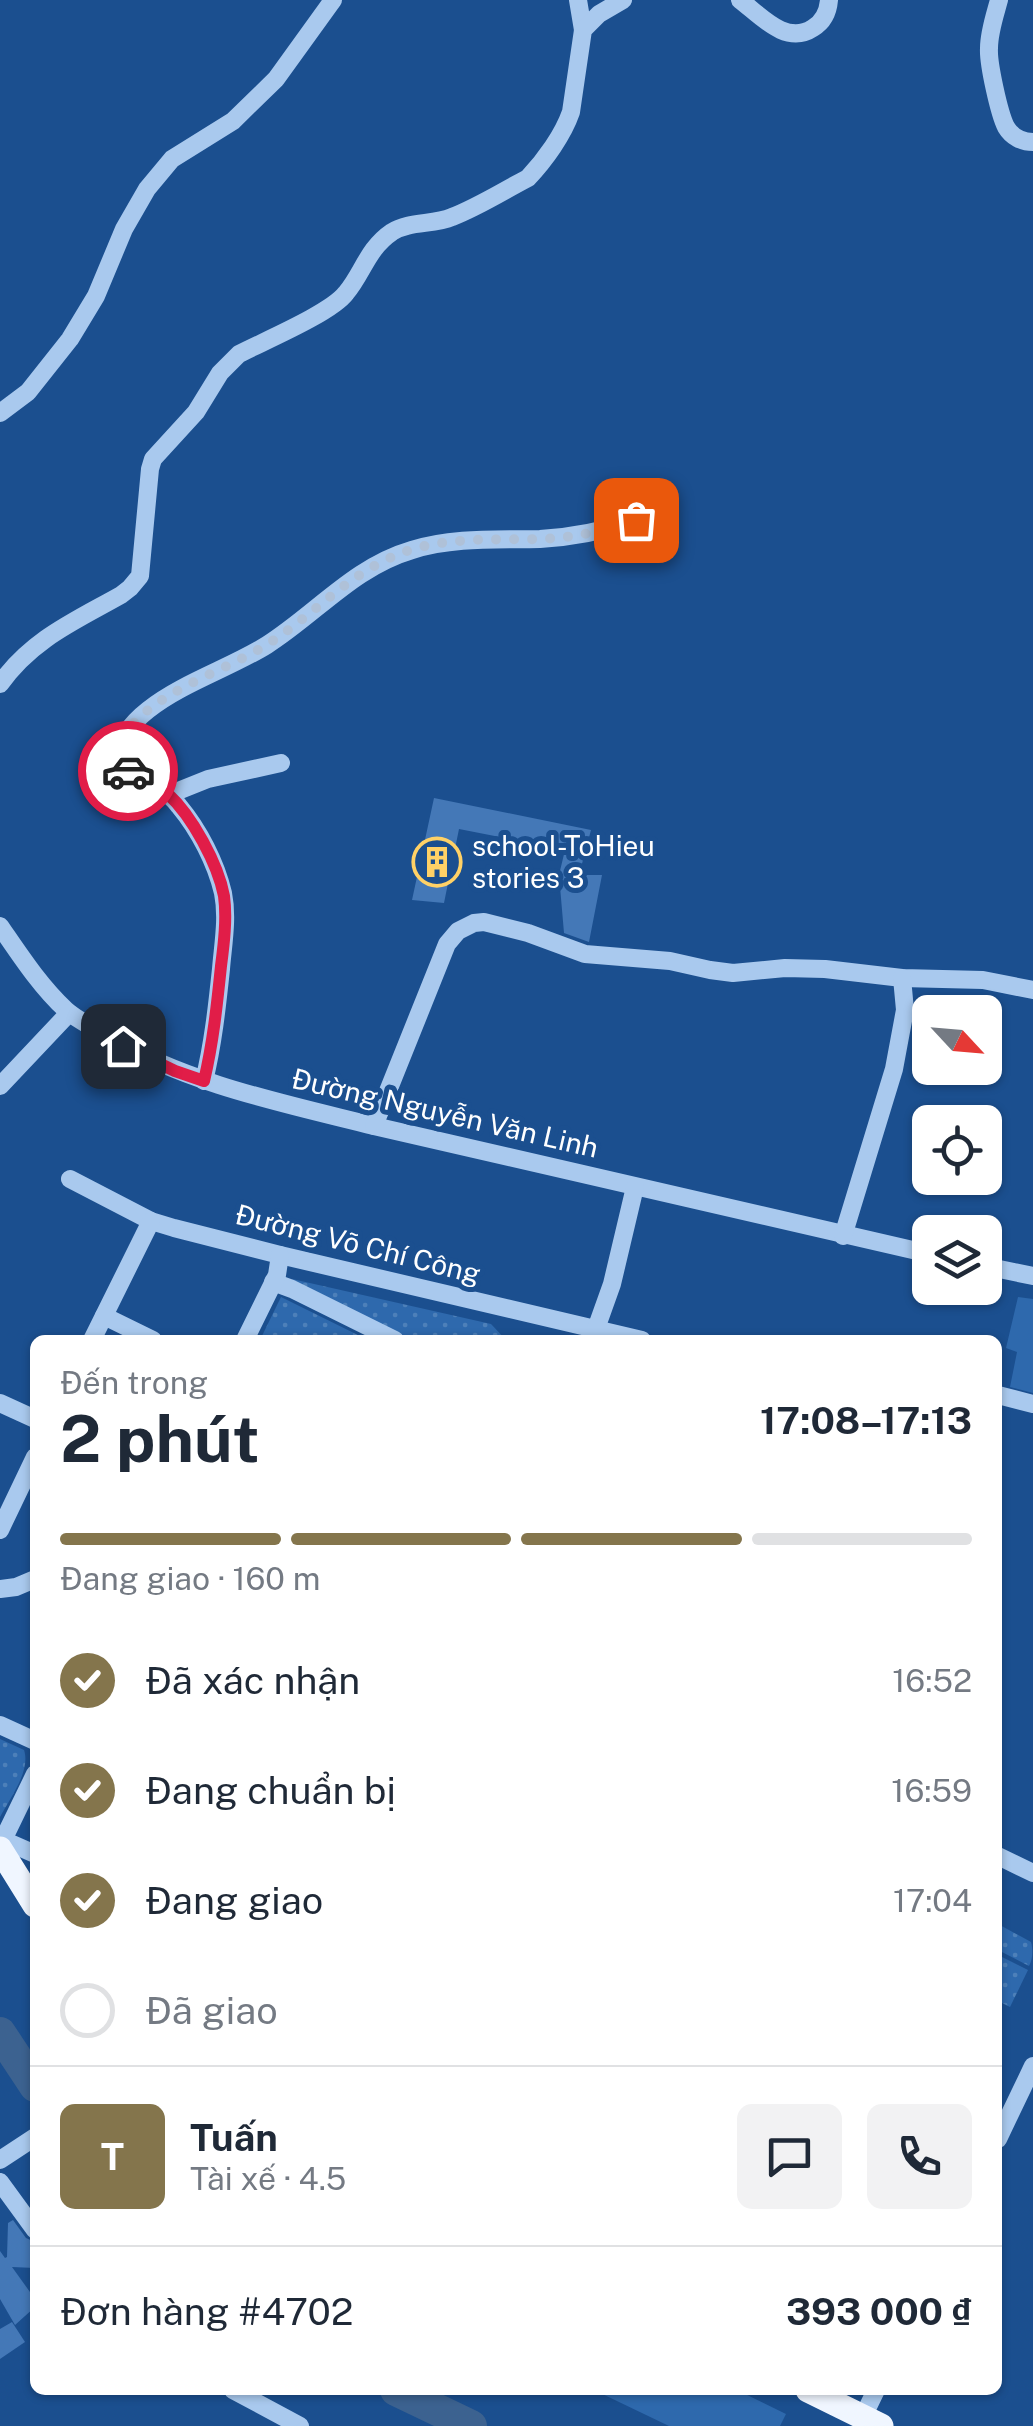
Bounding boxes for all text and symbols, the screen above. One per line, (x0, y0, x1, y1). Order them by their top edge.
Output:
pin (594, 478, 679, 563)
icon: bag (609, 493, 664, 548)
courier (78, 721, 178, 821)
icon: car (101, 744, 156, 799)
place label: school-ToHieu stories 3 (472, 829, 655, 894)
building icon: school-ToHieu stories 3 (411, 836, 463, 888)
north arrow (912, 995, 1002, 1085)
map controls (912, 995, 1002, 1305)
pin (81, 1004, 166, 1089)
icon: home (96, 1019, 151, 1074)
street label: Đường Nguyễn Văn Linh (289, 1061, 602, 1164)
button: locate (912, 1105, 1002, 1195)
street label: Đường Võ Chí Công (232, 1197, 484, 1290)
button: layers (912, 1215, 1002, 1305)
text: Đến trong (60, 1364, 208, 1401)
text: 17:08–17:13 (760, 1398, 972, 1443)
text: 2 phút (60, 1400, 260, 1477)
text: Đang giao · 160 m (60, 1560, 320, 1597)
icon: check (60, 1653, 115, 1708)
text: Đã xác nhận (145, 1658, 360, 1703)
text: 16:52 (892, 1662, 972, 1699)
icon: check (60, 1763, 115, 1818)
text: Đang chuẩn bị (145, 1768, 396, 1813)
text: 16:59 (891, 1772, 972, 1809)
icon: check (60, 1873, 115, 1928)
text: Đang giao (145, 1878, 323, 1923)
text: 17:04 (893, 1882, 972, 1919)
text: Đã giao (145, 1988, 278, 2033)
button: chat (737, 2104, 842, 2209)
button: phone (867, 2104, 972, 2209)
text: Tuấn (190, 2115, 278, 2160)
text: T (101, 2134, 124, 2179)
text: Tài xế · 4.5 (190, 2160, 346, 2197)
text: Đơn hàng #4702 (60, 2289, 353, 2334)
text: 393 000 ₫ (786, 2289, 972, 2334)

